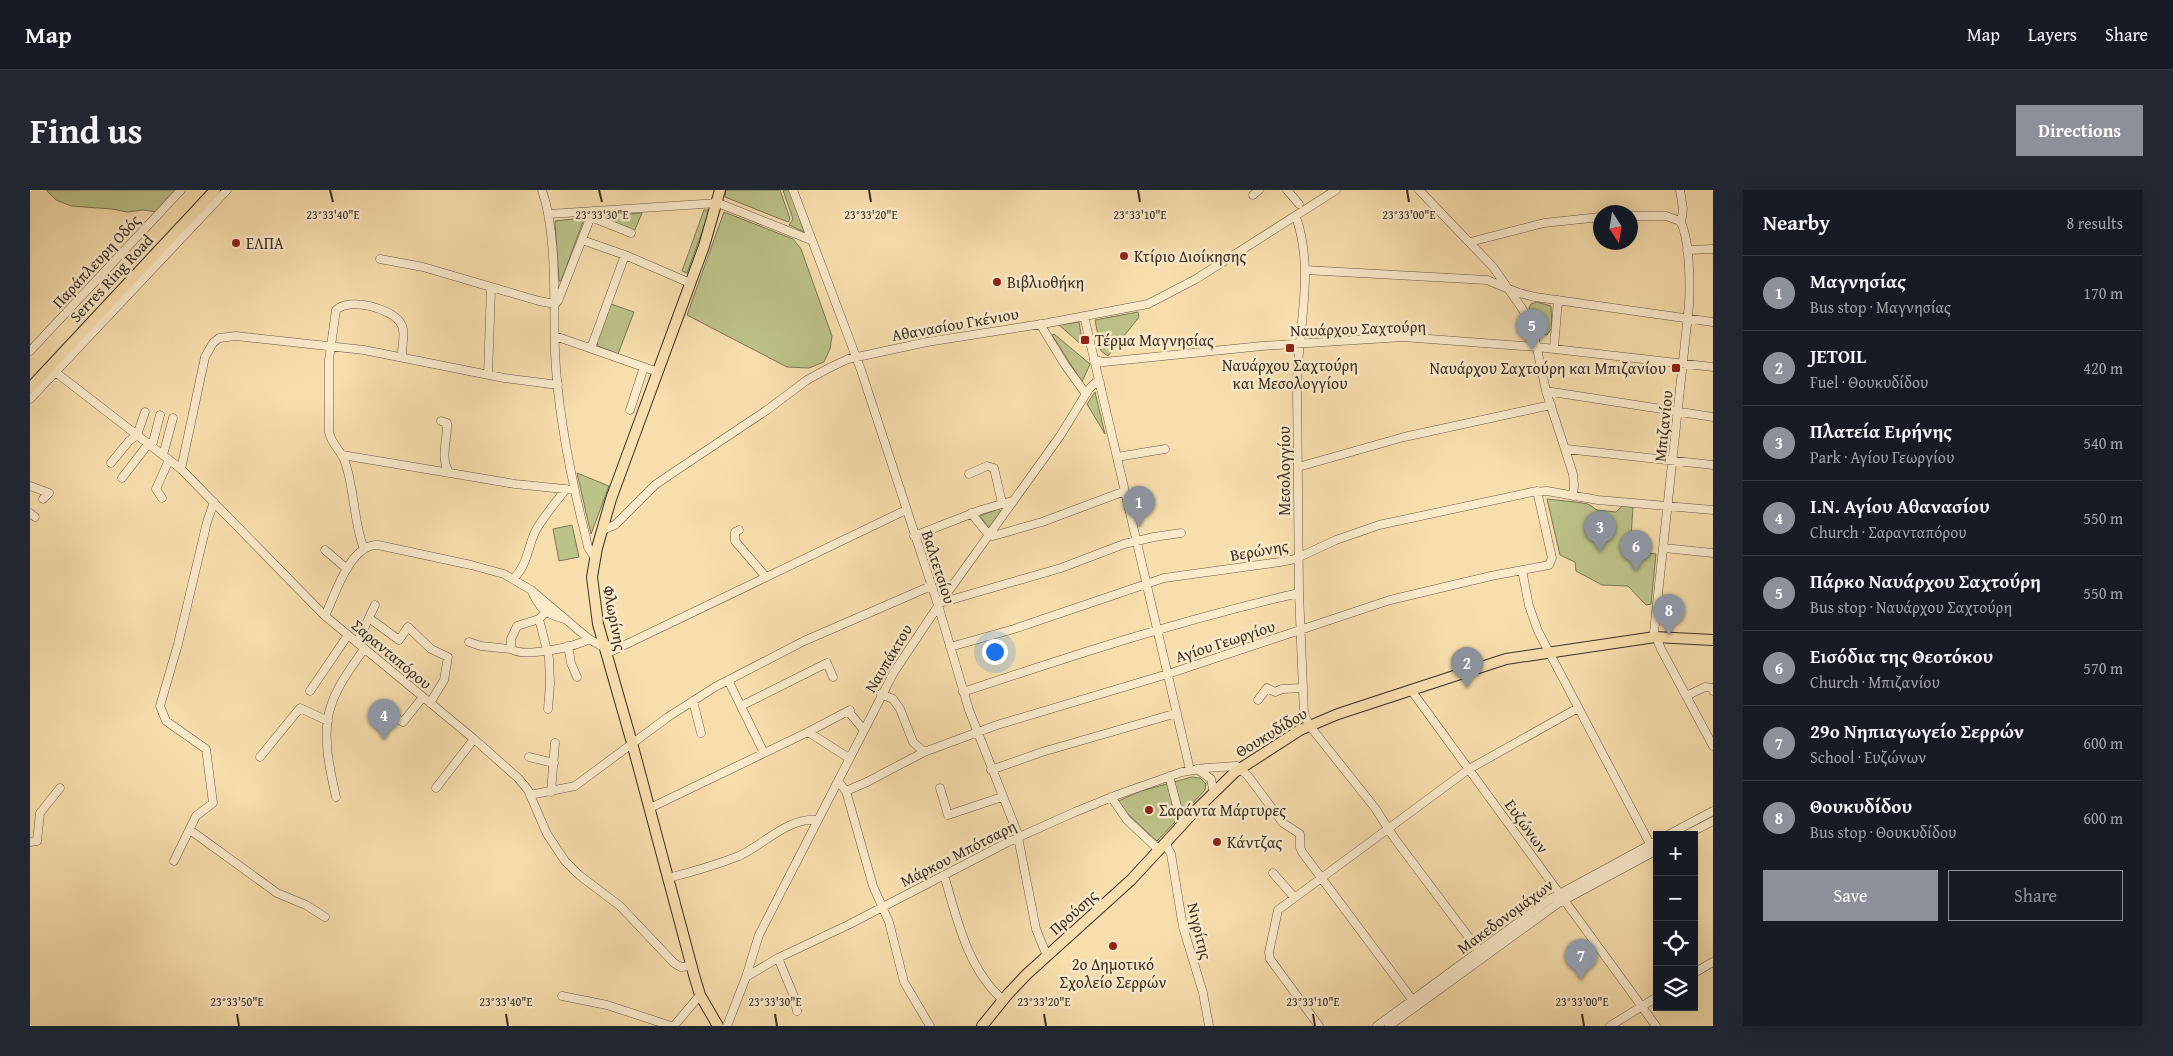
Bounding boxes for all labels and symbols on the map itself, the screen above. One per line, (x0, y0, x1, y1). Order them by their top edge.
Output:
north arrow (1593, 205, 1638, 250)
text: 23°33'40"E (306, 206, 360, 223)
text: 23°33'30"E (575, 206, 629, 223)
text: 23°33'20"E (844, 206, 898, 223)
text: 23°33'10"E (1113, 206, 1167, 223)
text: 23°33'00"E (1382, 206, 1436, 223)
street label: Παράπλευρη Οδός (46, 209, 146, 313)
street label: Serres Ring Road (64, 228, 159, 328)
place label: ΕΛΠΑ (246, 231, 284, 255)
marker: ΕΛΠΑ (230, 237, 242, 249)
place label: Κτίριο Διοίκησης (1134, 244, 1246, 268)
marker: Κτίριο Διοίκησης (1118, 250, 1130, 262)
place label: Βιβλιοθήκη (1007, 270, 1084, 294)
marker: Βιβλιοθήκη (991, 276, 1003, 288)
street label: Αθανασίου Γκένιου (890, 301, 1020, 347)
pin: 5 (1516, 309, 1548, 350)
street label: Ναυάρχου Σαχτούρη (1290, 314, 1426, 342)
place label: Τέρμα Μαγνησίας (1095, 328, 1214, 352)
marker: Τέρμα Μαγνησίας (1079, 334, 1091, 346)
marker: Ναυάρχου Σαχτούρη και Μεσολογγίου (1284, 342, 1296, 354)
place label: Ναυάρχου Σαχτούρη και Μεσολογγίου (1222, 353, 1358, 395)
place label: Ναυάρχου Σαχτούρη και Μπιζανίου (1429, 356, 1666, 380)
marker: Ναυάρχου Σαχτούρη και Μπιζανίου (1670, 362, 1682, 374)
street label: Μπιζανίου (1647, 389, 1679, 463)
street label: Μεσολογγίου (1272, 426, 1296, 516)
pin: 1 (1123, 486, 1155, 527)
pin: 3 (1584, 511, 1616, 552)
street label: Βαλτετσίου (916, 527, 962, 607)
pin: 6 (1620, 530, 1652, 571)
street label: Βερώνης (1228, 533, 1290, 567)
street label: Φλωρίνης (597, 583, 633, 653)
pin: 8 (1653, 594, 1685, 635)
street label: Σαρανταπόρου (347, 613, 437, 695)
street label: Αγίου Γεωργίου (1172, 614, 1278, 668)
street label: Ναυπάκτου (858, 619, 918, 697)
your location (982, 639, 1008, 665)
pin: 2 (1451, 647, 1483, 688)
pin: 4 (368, 699, 400, 740)
street label: Θουκυδίδου (1230, 701, 1312, 763)
street label: Ευζώνων (1499, 794, 1555, 858)
place label: Σαράντα Μάρτυρες (1159, 798, 1286, 822)
marker: Σαράντα Μάρτυρες (1143, 804, 1155, 816)
street label: Μάρκου Μπότσαρη (896, 813, 1020, 893)
place label: Κάντζας (1227, 830, 1282, 854)
marker: Κάντζας (1211, 836, 1223, 848)
street label: Μακεδονομάχων (1452, 873, 1558, 959)
street label: Προύσης (1043, 884, 1103, 940)
street label: Νιγρίτης (1181, 900, 1219, 962)
pin: 7 (1565, 939, 1597, 980)
marker: 2ο Δημοτικό Σχολείο Σερρών (1107, 940, 1119, 952)
place label: 2ο Δημοτικό Σχολείο Σερρών (1060, 952, 1166, 994)
text: 23°33'50"E (210, 993, 264, 1010)
text: 23°33'40"E (479, 993, 533, 1010)
text: 23°33'30"E (748, 993, 802, 1010)
text: 23°33'20"E (1017, 993, 1071, 1010)
text: 23°33'10"E (1286, 993, 1340, 1010)
text: 23°33'00"E (1555, 993, 1609, 1010)

